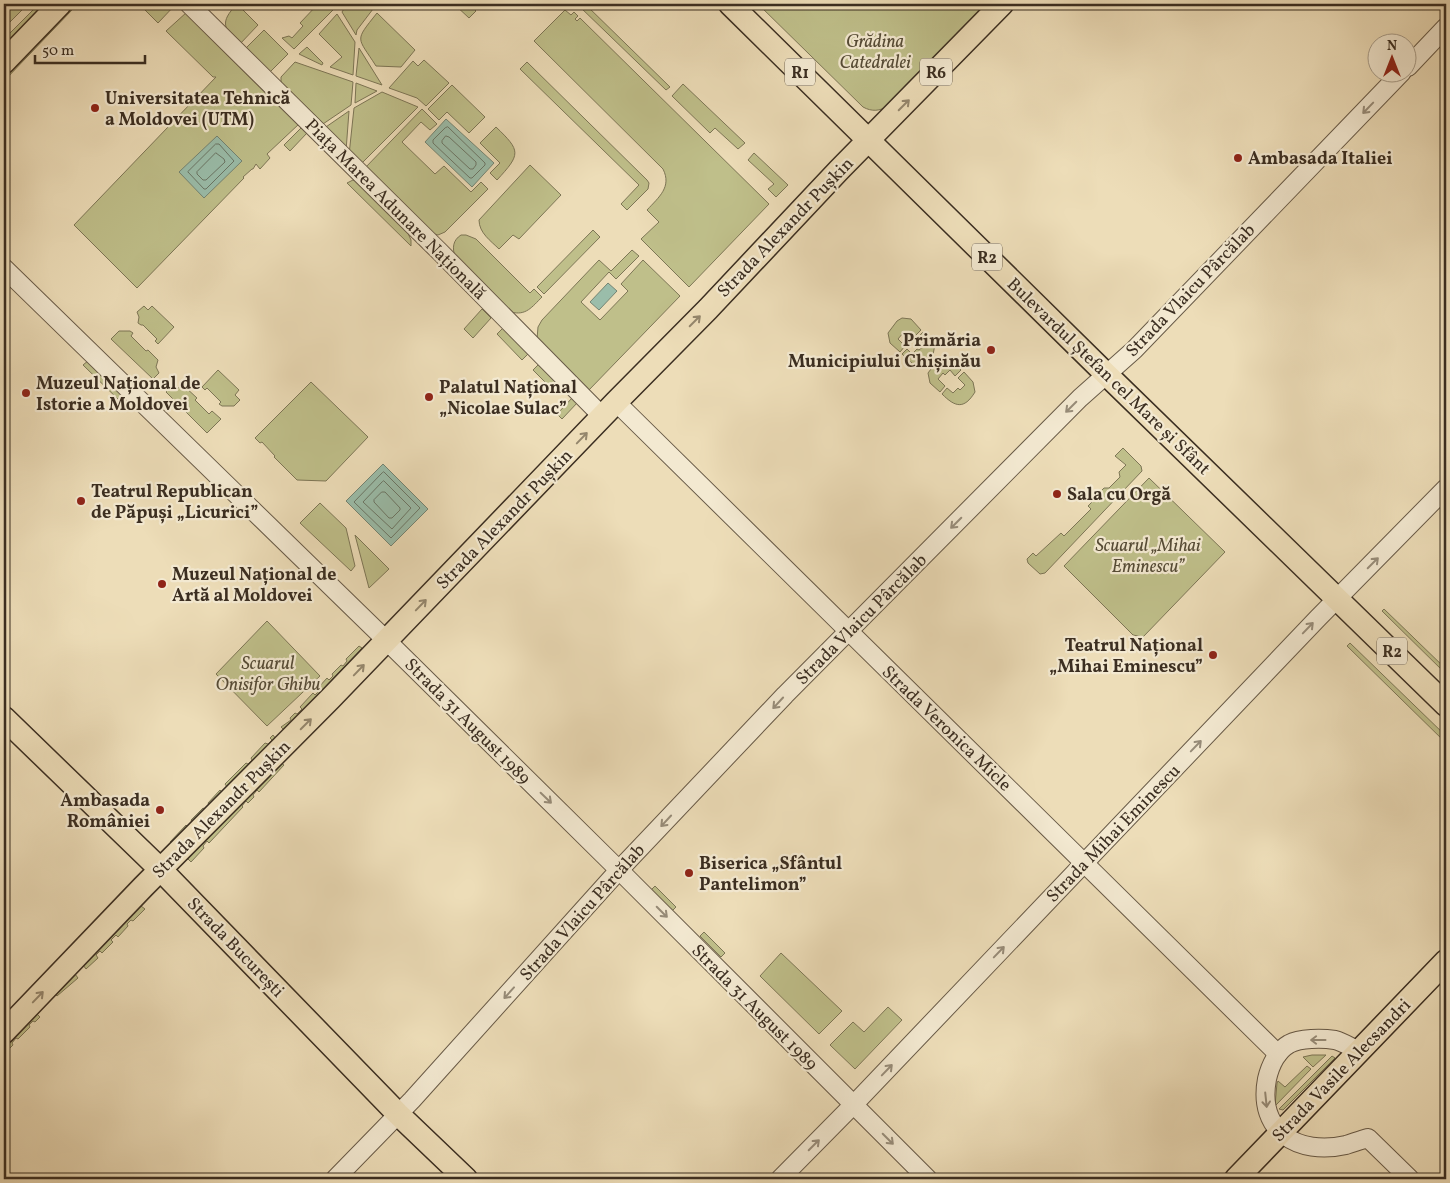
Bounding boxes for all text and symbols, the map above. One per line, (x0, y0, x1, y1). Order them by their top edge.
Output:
park label: Grădina Catedralei (839, 30, 911, 76)
scale bar (35, 32, 145, 64)
north arrow (1368, 32, 1418, 82)
text: N (1387, 37, 1397, 56)
text: 50 m (42, 41, 74, 62)
road number: R1 (785, 58, 815, 86)
road number: R6 (920, 58, 952, 86)
place label: Universitatea Tehnică a Moldovei (UTM) (105, 87, 290, 133)
one-way arrow (897, 99, 910, 111)
one-way arrow (1362, 101, 1374, 114)
marker: Universitatea Tehnică a Moldovei (UTM) (89, 102, 101, 114)
street label: Piața Marea Adunare Națională (299, 114, 491, 306)
place label: Ambasada Italiei (1248, 147, 1393, 172)
street label: Strada Alexandr Pușkin (712, 152, 860, 304)
marker: Ambasada Italiei (1232, 152, 1244, 164)
street label: Strada Vlaicu Pârcălab (1121, 219, 1262, 363)
road number: R2 (972, 243, 1002, 270)
street label: Bulevardul Ștefan cel Mare și Sfânt (1001, 273, 1215, 481)
one-way arrow (689, 316, 701, 328)
place label: Primăria Municipiului Chișinău (788, 329, 981, 375)
marker: Primăria Municipiului Chișinău (985, 344, 997, 356)
place label: Muzeul Național de Istorie a Moldovei (36, 372, 200, 418)
place label: Palatul Național „Nicolae Sulac” (439, 376, 577, 422)
marker: Muzeul Național de Istorie a Moldovei (20, 387, 32, 399)
marker: Palatul Național „Nicolae Sulac” (423, 391, 435, 403)
one-way arrow (1064, 401, 1077, 413)
one-way arrow (576, 431, 588, 444)
street label: Strada Alexandr Pușkin (431, 444, 579, 596)
place label: Teatrul Republican de Păpuși „Licurici” (91, 480, 258, 526)
place label: Sala cu Orgă (1067, 483, 1171, 508)
marker: Sala cu Orgă (1051, 488, 1063, 500)
marker: Teatrul Republican de Păpuși „Licurici” (75, 495, 87, 507)
one-way arrow (950, 517, 963, 529)
park label: Scuarul „Mihai Eminescu” (1095, 534, 1201, 580)
street label: Strada Vlaicu Pârcălab (791, 549, 934, 691)
one-way arrow (1366, 558, 1378, 570)
place label: Muzeul Național de Artă al Moldovei (172, 563, 336, 609)
marker: Muzeul Național de Artă al Moldovei (156, 578, 168, 590)
one-way arrow (415, 599, 427, 612)
one-way arrow (1302, 622, 1314, 635)
place label: Teatrul Național „Mihai Eminescu” (1049, 634, 1203, 680)
road number: R2 (1377, 637, 1407, 664)
marker: Teatrul Național „Mihai Eminescu” (1207, 649, 1219, 661)
park label: Scuarul Onisifor Ghibu (216, 652, 320, 698)
street label: Strada 31 August 1989 (398, 653, 536, 791)
street label: Strada Veronica Micle (876, 660, 1016, 798)
one-way arrow (353, 664, 365, 676)
one-way arrow (772, 697, 784, 710)
one-way arrow (300, 718, 312, 730)
street label: Strada Alexandr Pușkin (147, 735, 297, 885)
one-way arrow (1190, 739, 1202, 752)
street label: Strada Mihai Eminescu (1041, 759, 1187, 909)
place label: Ambasada României (60, 789, 150, 835)
one-way arrow (540, 792, 552, 804)
marker: Ambasada României (154, 804, 166, 816)
one-way arrow (660, 815, 672, 828)
street label: Strada Vlaicu Pârcălab (515, 839, 652, 987)
place label: Biserica „Sfântul Pantelimon” (699, 852, 842, 898)
marker: Biserica „Sfântul Pantelimon” (683, 867, 695, 879)
street label: Strada București (181, 892, 289, 1004)
one-way arrow (656, 906, 668, 919)
street label: Strada 31 August 1989 (685, 939, 823, 1077)
one-way arrow (993, 946, 1005, 958)
one-way arrow (503, 986, 514, 999)
one-way arrow (31, 991, 43, 1003)
street label: Strada Vasile Alecsandri (1267, 994, 1417, 1148)
one-way arrow (1310, 1035, 1326, 1045)
one-way arrow (881, 1063, 893, 1076)
one-way arrow (1261, 1092, 1271, 1108)
one-way arrow (882, 1133, 894, 1145)
one-way arrow (808, 1139, 820, 1151)

